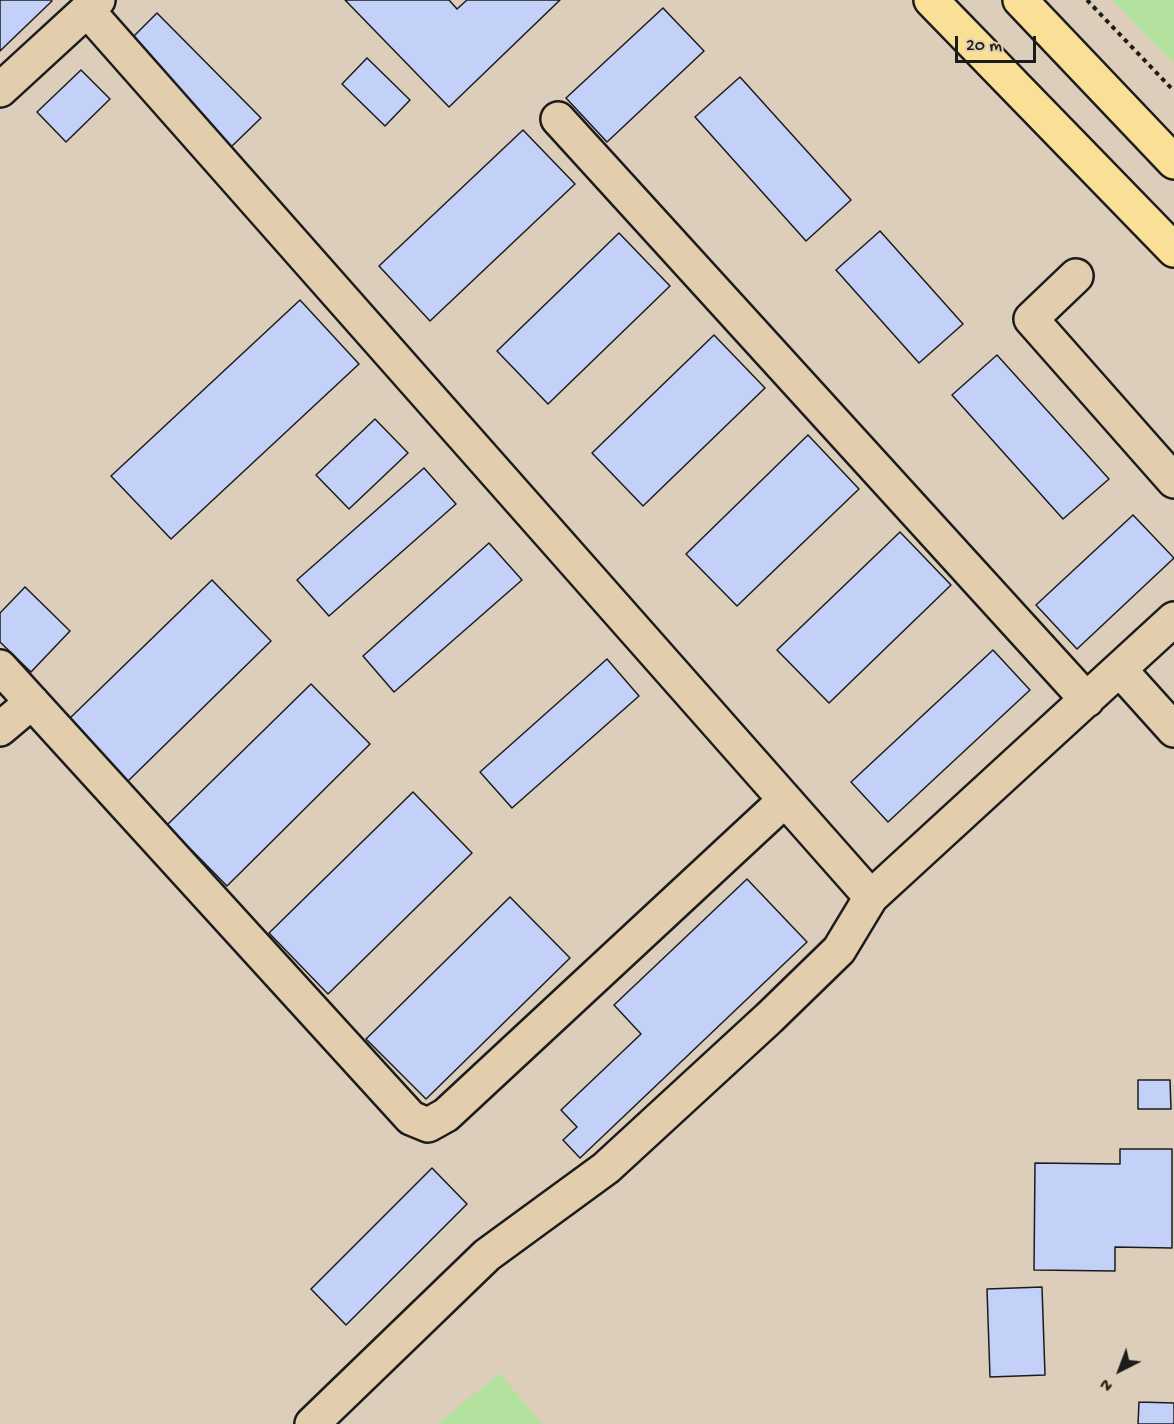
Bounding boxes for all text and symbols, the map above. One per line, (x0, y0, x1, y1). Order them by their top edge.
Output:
scale bar (958, 24, 1039, 62)
text: 20 m (966, 36, 1002, 57)
north arrow (1090, 1340, 1150, 1400)
text: N (1097, 1373, 1118, 1394)

